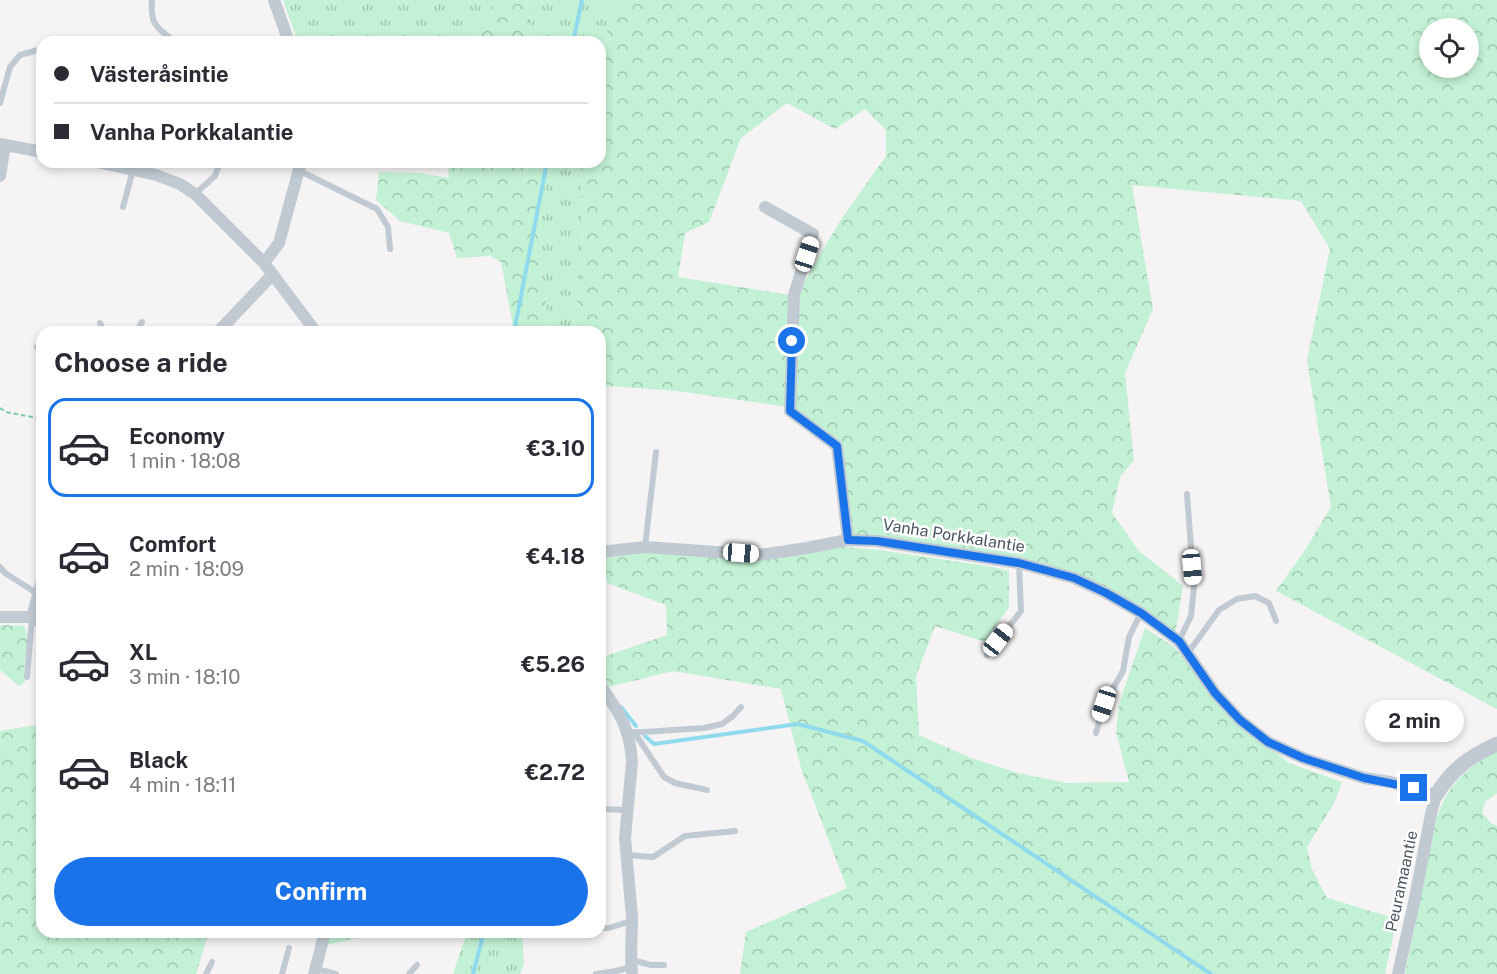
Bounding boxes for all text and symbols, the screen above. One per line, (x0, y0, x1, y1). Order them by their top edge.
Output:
map controls (1419, 18, 1479, 78)
button: locate (1419, 18, 1479, 78)
text: Västeråsintie (90, 61, 229, 87)
text: Vanha Porkkalantie (90, 119, 293, 145)
car (793, 234, 821, 274)
route start (778, 327, 805, 354)
text: Choose a ride (54, 346, 228, 378)
icon: car (57, 421, 111, 475)
text: Economy (129, 423, 225, 449)
text: €3.10 (527, 435, 585, 461)
text: 1 min · 18:08 (129, 449, 241, 473)
street label: Vanha Porkkalantie (881, 515, 1026, 556)
icon: car (57, 529, 111, 583)
text: Comfort (129, 531, 216, 557)
text: €4.18 (526, 543, 585, 569)
car (722, 543, 760, 563)
car (1181, 548, 1203, 586)
text: 2 min · 18:09 (129, 557, 244, 581)
car (980, 620, 1016, 660)
icon: car (57, 637, 111, 691)
text: XL (129, 639, 157, 665)
text: €5.26 (521, 651, 585, 677)
text: 3 min · 18:10 (129, 665, 241, 689)
car (1090, 684, 1118, 724)
callout: 2 min (1364, 701, 1464, 743)
text: 2 min (1388, 709, 1441, 733)
icon: car (57, 745, 111, 799)
text: Black (129, 747, 188, 773)
text: €2.72 (525, 759, 585, 785)
text: 4 min · 18:11 (129, 773, 236, 797)
route end (1400, 774, 1427, 801)
street label: Peuramaantie (1381, 829, 1421, 933)
button: Confirm (54, 857, 588, 926)

